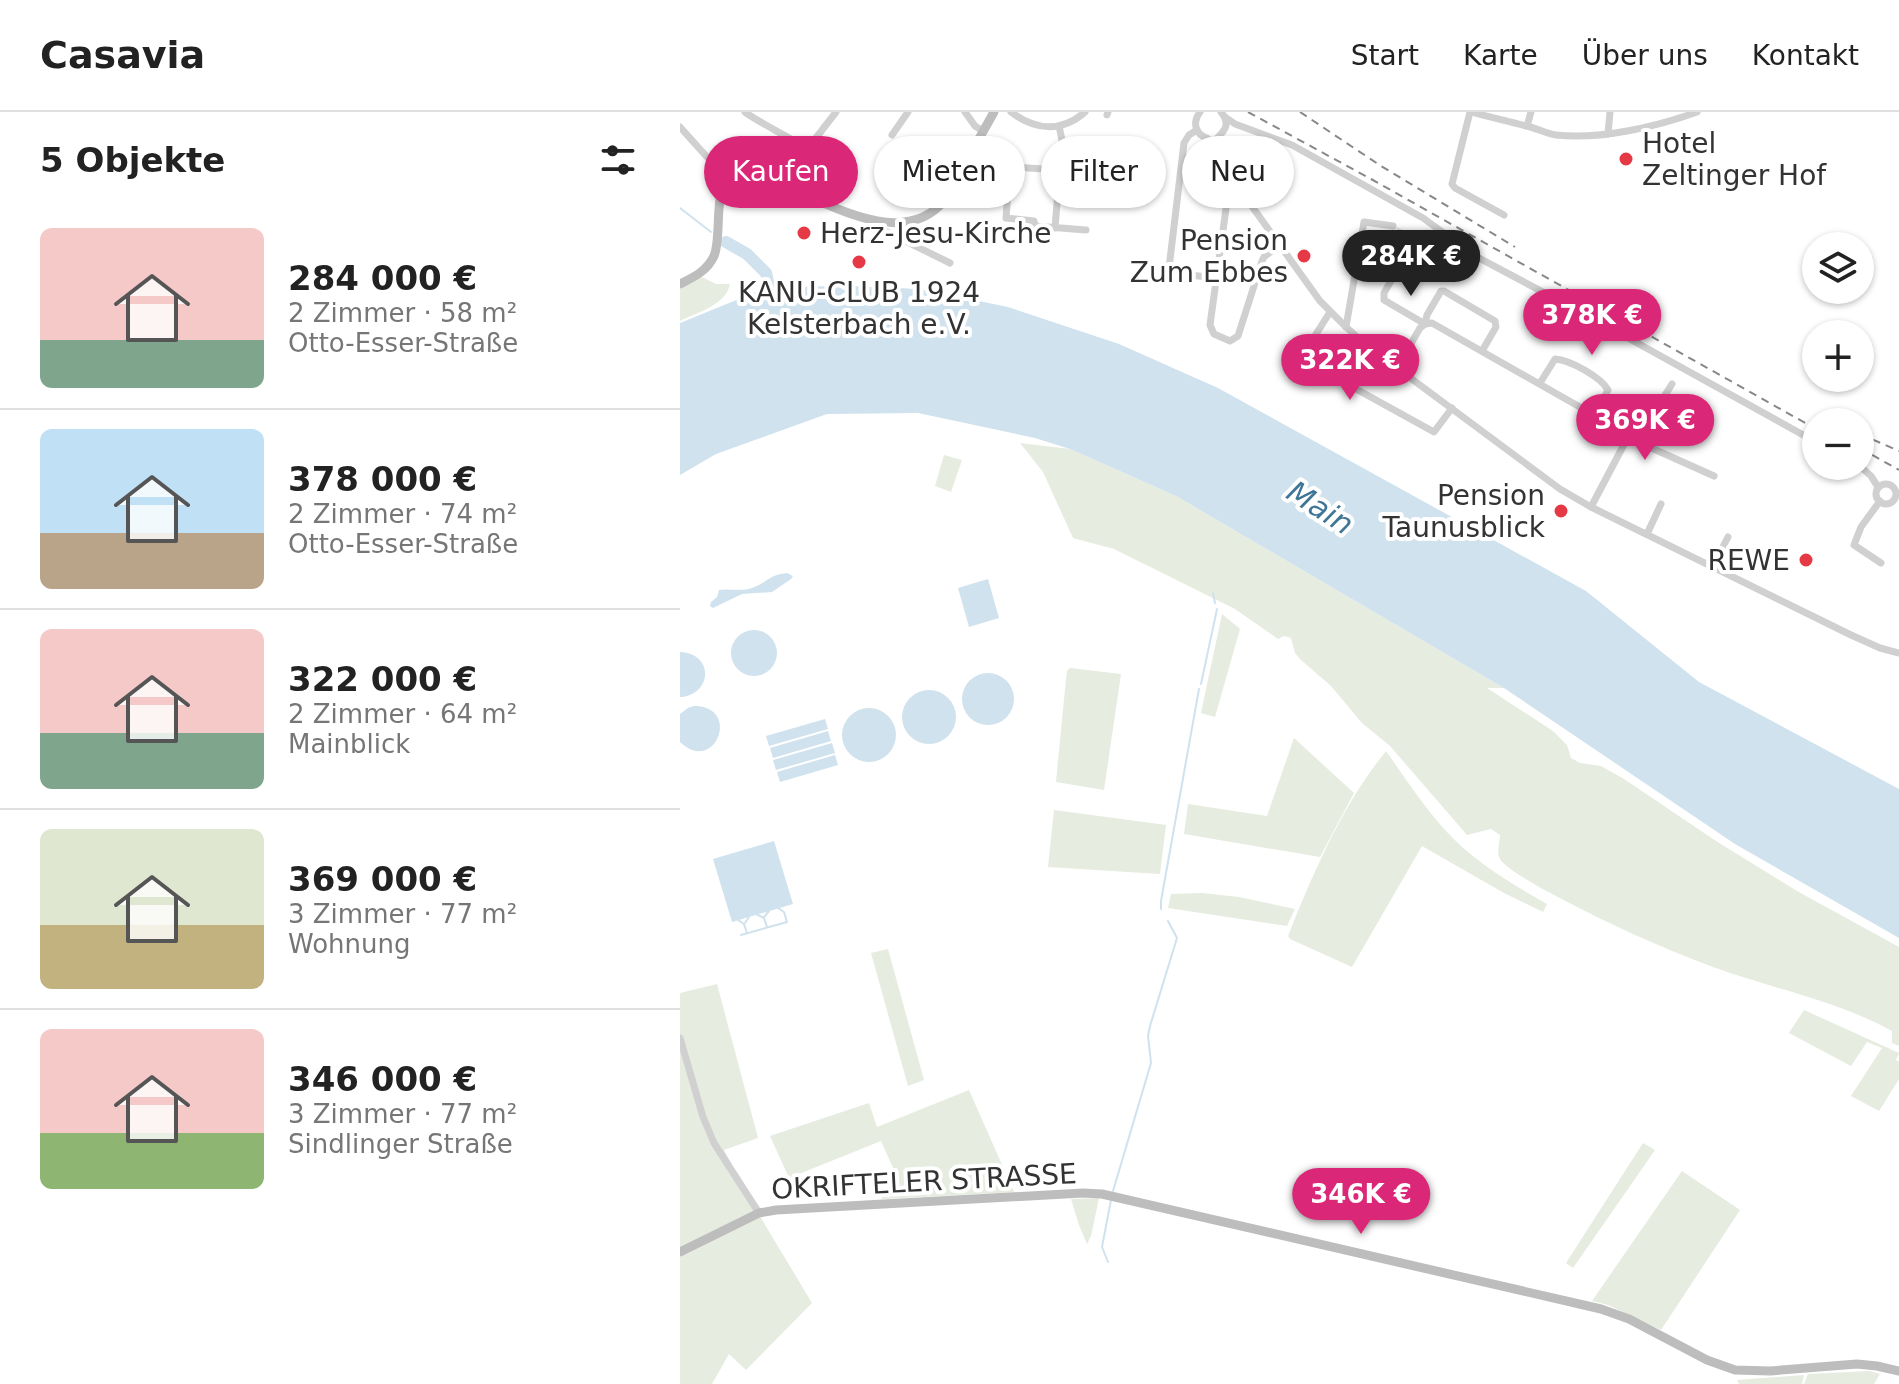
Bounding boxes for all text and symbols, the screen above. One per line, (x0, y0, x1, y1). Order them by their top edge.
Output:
text: Casavia (40, 33, 205, 77)
text: Start (1351, 39, 1419, 72)
text: Karte (1463, 39, 1538, 72)
text: Über uns (1582, 39, 1708, 72)
text: Kontakt (1752, 39, 1859, 72)
place label: Hotel Zeltinger Hof (1642, 127, 1827, 192)
chip: Kaufen (704, 136, 858, 208)
chip: Mieten (874, 136, 1025, 208)
chip: Filter (1041, 136, 1166, 208)
chip: Neu (1182, 136, 1294, 208)
icon: filters (596, 138, 640, 182)
text: 5 Objekte (40, 140, 225, 180)
marker: Hotel Zeltinger Hof (1617, 150, 1635, 168)
place label: Herz-Jesu-Kirche (820, 217, 1051, 250)
marker: Herz-Jesu-Kirche (795, 224, 813, 242)
place label: Pension Zum Ebbes (1130, 224, 1288, 289)
pin: 284K € (1346, 230, 1476, 298)
map controls (1802, 232, 1874, 480)
button: layers (1802, 232, 1874, 304)
text: 284K € (1360, 241, 1462, 271)
marker: Pension Zum Ebbes (1295, 247, 1313, 265)
marker: KANU-CLUB 1924 Kelsterbach e.V. (850, 253, 868, 271)
text: 284 000 € (288, 258, 477, 298)
icon: home (104, 260, 200, 356)
place label: KANU-CLUB 1924 Kelsterbach e.V. (738, 276, 980, 341)
pin: 378K € (1527, 289, 1657, 357)
text: 2 Zimmer · 58 m² (288, 298, 517, 328)
text: 378K € (1541, 300, 1643, 330)
button: + (1802, 320, 1874, 392)
text: Otto-Esser-Straße (288, 328, 518, 358)
pin: 322K € (1285, 334, 1415, 402)
text: 322K € (1299, 345, 1401, 375)
pin: 369K € (1580, 394, 1710, 462)
text: 369K € (1594, 405, 1696, 435)
button: − (1802, 408, 1874, 480)
text: 378 000 € (288, 459, 477, 499)
icon: home (104, 461, 200, 557)
water label: Main (1281, 473, 1360, 542)
place label: Pension Taunusblick (1382, 479, 1546, 544)
text: 2 Zimmer · 74 m² (288, 499, 517, 529)
marker: Pension Taunusblick (1552, 502, 1570, 520)
text: Otto-Esser-Straße (288, 529, 518, 559)
place label: REWE (1707, 544, 1790, 577)
marker: REWE (1797, 551, 1815, 569)
text: 322 000 € (288, 659, 477, 699)
icon: home (104, 661, 200, 757)
text: 2 Zimmer · 64 m² (288, 699, 517, 729)
text: Mainblick (288, 729, 410, 759)
text: 369 000 € (288, 859, 477, 899)
icon: home (104, 861, 200, 957)
text: 3 Zimmer · 77 m² (288, 899, 517, 929)
text: Wohnung (288, 929, 411, 959)
text: 346 000 € (288, 1059, 477, 1099)
icon: home (104, 1061, 200, 1157)
text: 3 Zimmer · 77 m² (288, 1099, 517, 1129)
text: Sindlinger Straße (288, 1129, 513, 1159)
street label: OKRIFTELER STRASSE (770, 1157, 1078, 1206)
pin: 346K € (1296, 1168, 1426, 1236)
text: 346K € (1310, 1179, 1412, 1209)

